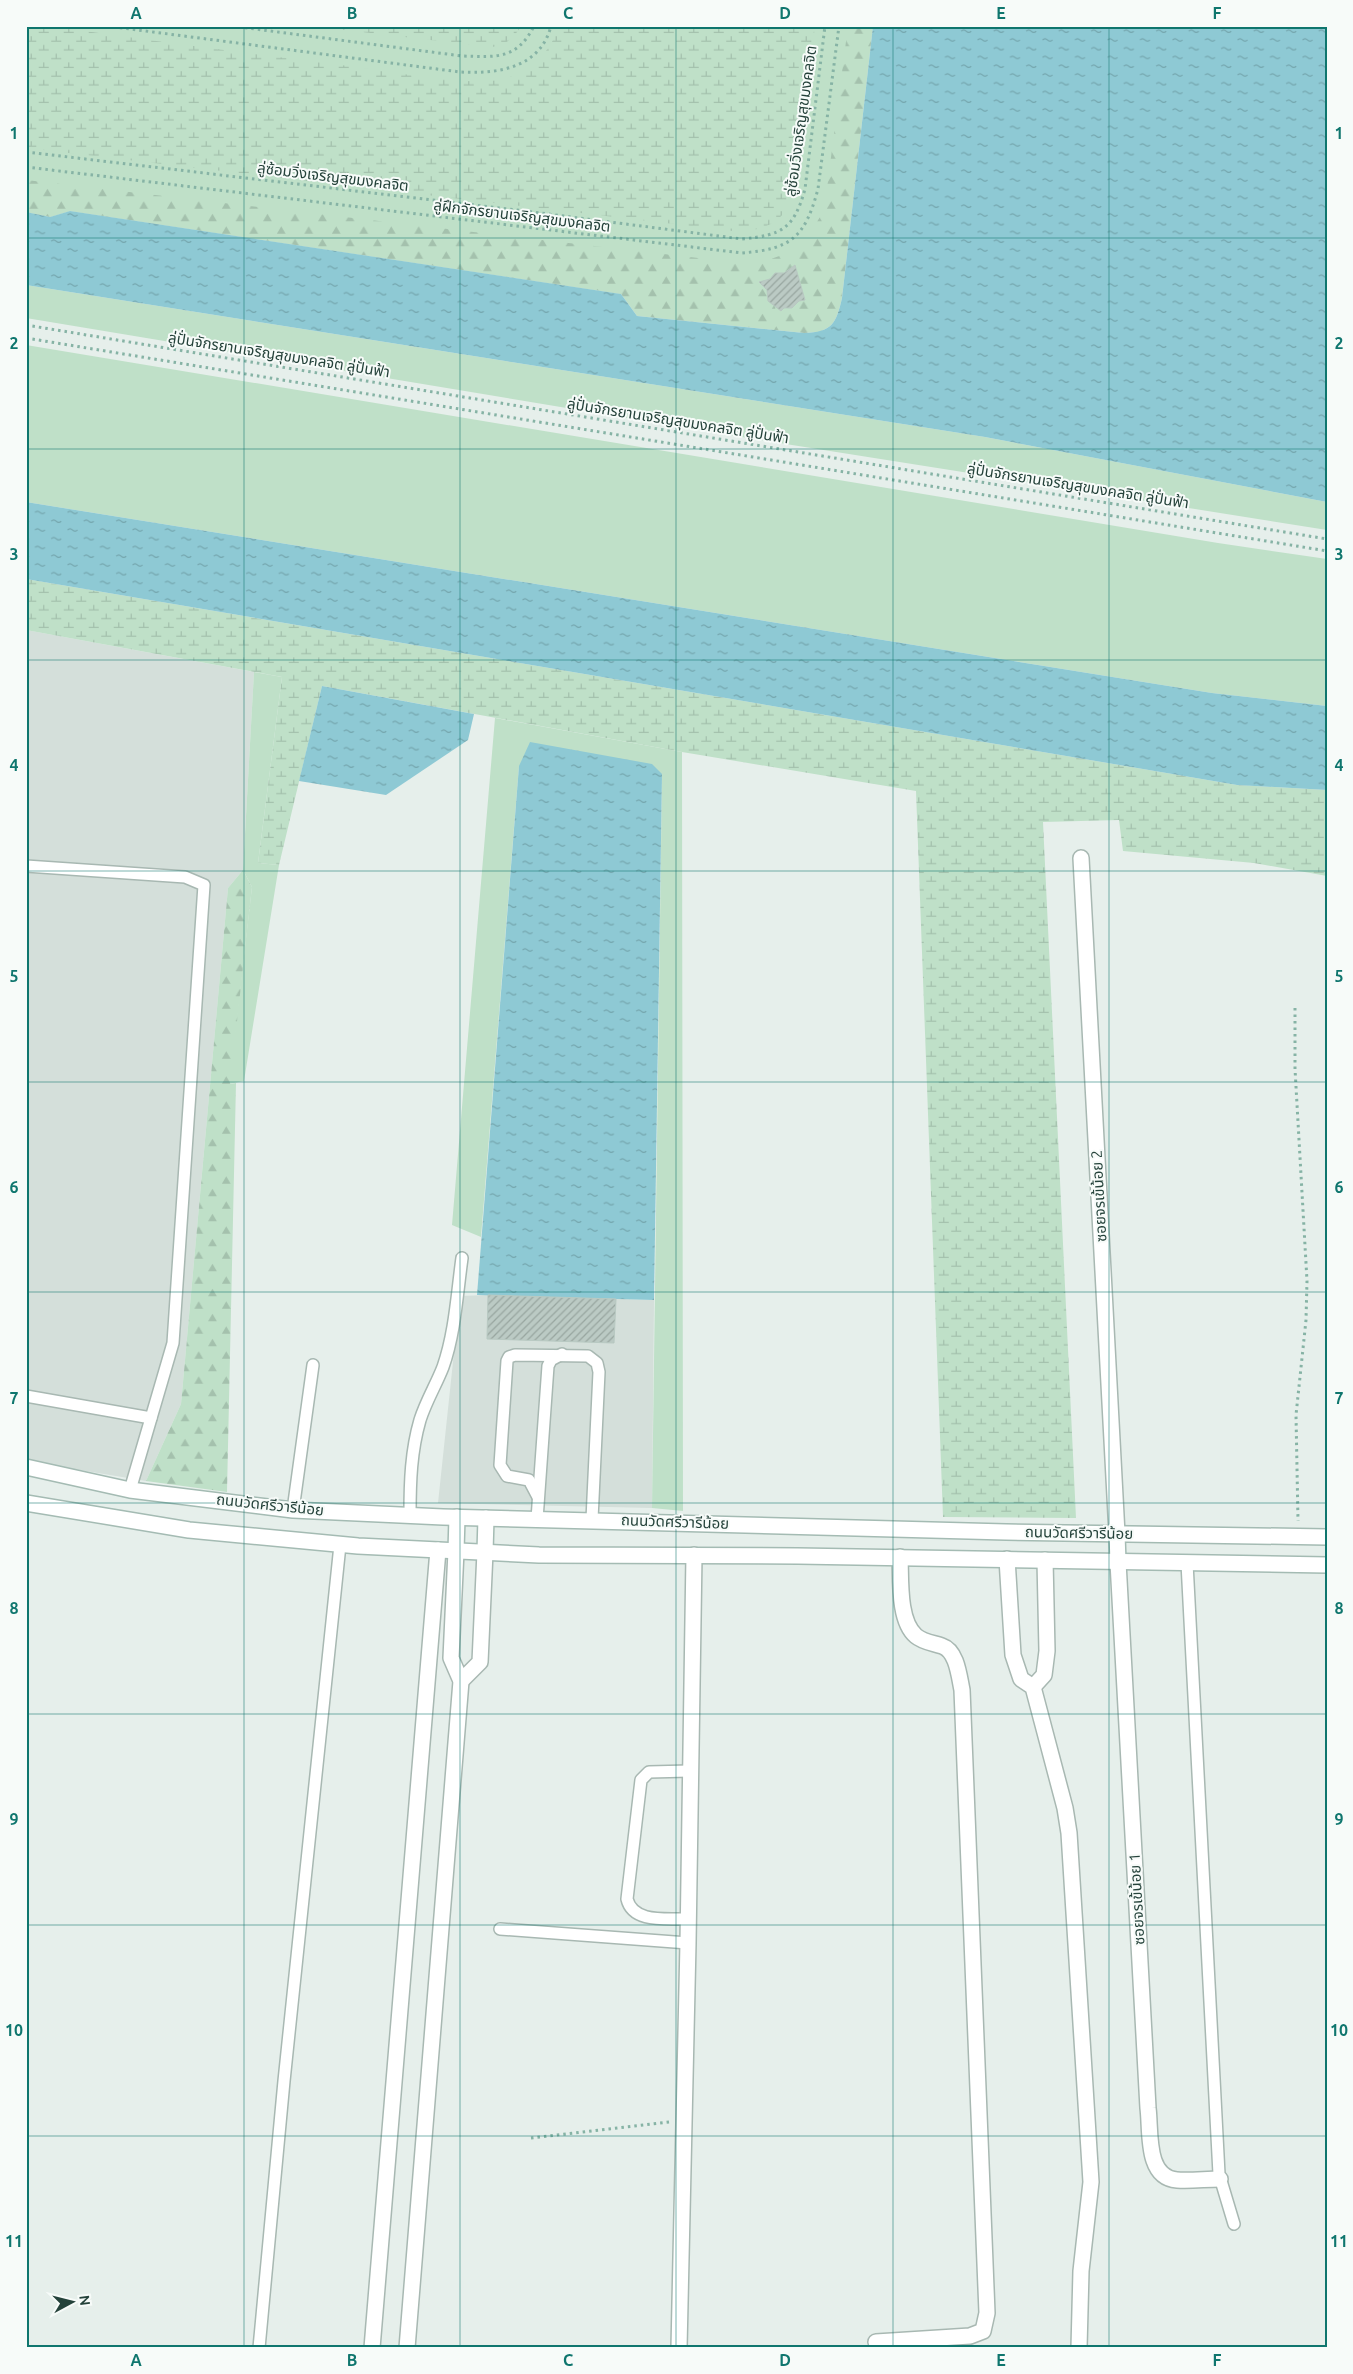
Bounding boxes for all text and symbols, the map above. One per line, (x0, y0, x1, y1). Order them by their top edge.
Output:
text: A (130, 4, 142, 22)
text: B (347, 4, 357, 22)
text: C (563, 4, 573, 22)
text: D (779, 4, 791, 22)
text: E (996, 4, 1006, 22)
text: F (1213, 4, 1222, 22)
street label: ลู่ซ้อมวิ่งเจริญสุขมงคลจิต (780, 44, 821, 198)
text: 1 (9, 124, 19, 142)
text: 1 (1334, 124, 1344, 142)
street label: ลู่ซ้อมวิ่งเจริญสุขมงคลจิต (256, 158, 410, 195)
street label: ลู่ฝึกจักรยานเจริญสุขมงคลจิต (433, 196, 611, 236)
street label: ลู่ปั่นจักรยานเจริญสุขมงคลจิต ลู่ปั่นฟ้า (167, 327, 391, 381)
text: 2 (9, 334, 19, 352)
text: 2 (1334, 334, 1344, 352)
street label: ลู่ปั่นจักรยานเจริญสุขมงคลจิต ลู่ปั่นฟ้า (566, 393, 790, 447)
street label: ลู่ปั่นจักรยานเจริญสุขมงคลจิต ลู่ปั่นฟ้า (966, 458, 1190, 512)
text: 3 (9, 545, 19, 563)
text: 3 (1334, 545, 1344, 563)
text: 4 (9, 756, 19, 774)
text: 4 (1334, 756, 1344, 774)
text: 5 (9, 967, 19, 985)
text: 5 (1334, 967, 1344, 985)
street label: ซอยจรเข้น้อย 2 (1088, 1150, 1109, 1243)
text: 6 (9, 1178, 19, 1196)
text: 6 (1334, 1178, 1344, 1196)
text: 7 (9, 1389, 19, 1407)
text: 7 (1334, 1389, 1344, 1407)
street label: ถนนวัดศรีวารีน้อย (215, 1490, 325, 1519)
street label: ถนนวัดศรีวารีน้อย (621, 1511, 729, 1532)
street label: ถนนวัดศรีวารีน้อย (1025, 1523, 1133, 1542)
text: 8 (9, 1599, 19, 1617)
text: 8 (1334, 1599, 1344, 1617)
text: 9 (9, 1810, 19, 1828)
text: 9 (1334, 1810, 1344, 1828)
street label: ซอยจรเข้น้อย 1 (1126, 1853, 1147, 1946)
text: 10 (5, 2021, 23, 2039)
text: 10 (1330, 2021, 1348, 2039)
text: 11 (5, 2232, 23, 2250)
text: 11 (1330, 2232, 1348, 2250)
north arrow (48, 2276, 98, 2326)
text: N (76, 2294, 93, 2307)
text: A (130, 2351, 142, 2369)
text: B (347, 2351, 357, 2369)
text: C (563, 2351, 573, 2369)
text: D (779, 2351, 791, 2369)
text: E (996, 2351, 1006, 2369)
text: F (1213, 2351, 1222, 2369)

